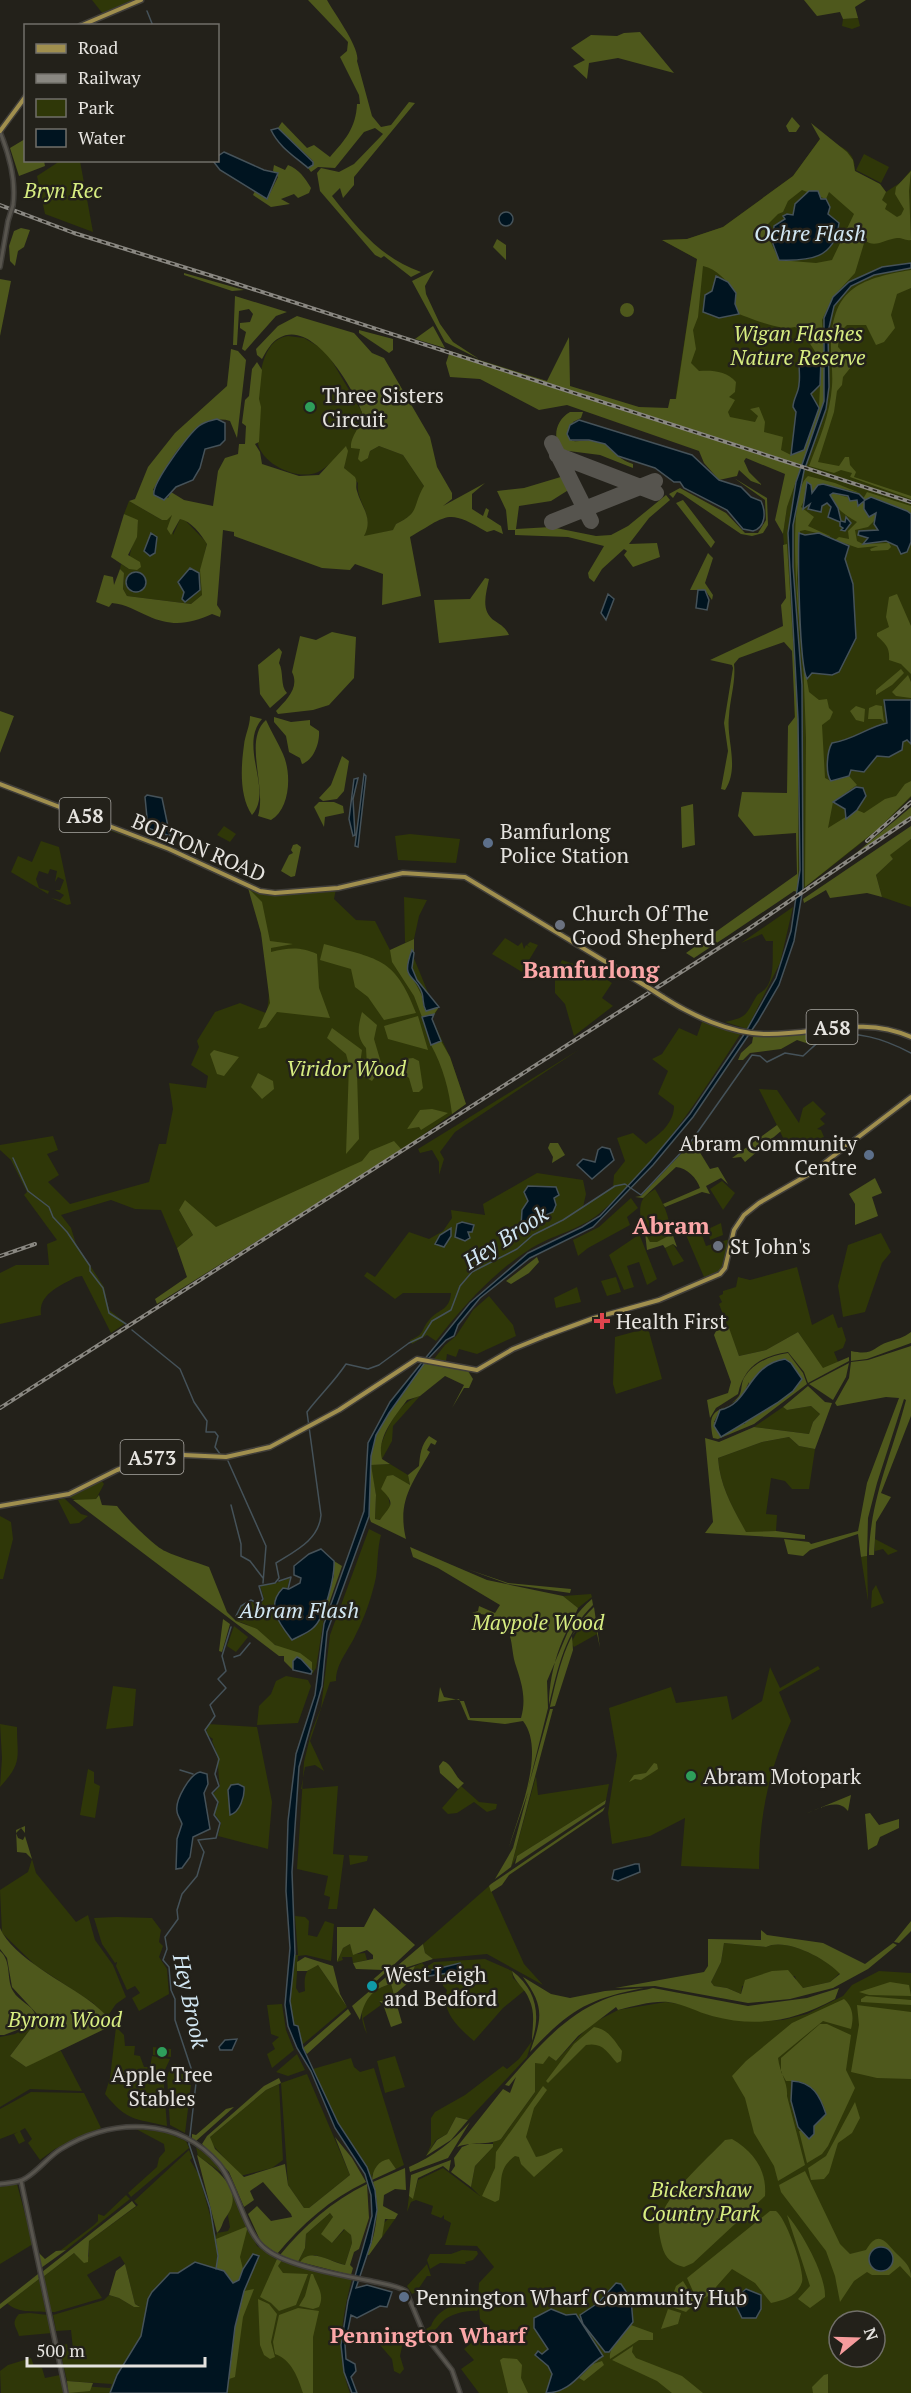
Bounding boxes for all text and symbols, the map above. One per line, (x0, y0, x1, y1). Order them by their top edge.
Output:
legend (24, 24, 219, 162)
text: Road (78, 35, 118, 59)
text: Railway (78, 65, 142, 89)
text: Park (78, 95, 115, 119)
text: Water (78, 125, 125, 149)
park label: Bryn Rec (23, 176, 103, 204)
water label: Ochre Flash (754, 218, 866, 247)
park label: Wigan Flashes Nature Reserve (729, 319, 866, 371)
place label: Three Sisters Circuit (322, 381, 444, 433)
marker: Three Sisters Circuit (303, 400, 317, 414)
road number: A58 (60, 798, 110, 832)
street label: BOLTON ROAD (128, 806, 270, 888)
place label: Bamfurlong Police Station (500, 817, 630, 869)
marker: Bamfurlong Police Station (481, 836, 495, 850)
place label: Church Of The Good Shepherd (572, 899, 715, 951)
marker: Church Of The Good Shepherd (553, 918, 567, 932)
district label: Bamfurlong (523, 953, 660, 985)
road number: A58 (806, 1010, 858, 1044)
park label: Viridor Wood (286, 1054, 407, 1082)
place label: Abram Community Centre (679, 1129, 857, 1181)
marker: Abram Community Centre (862, 1148, 876, 1162)
water label: Hey Brook (456, 1198, 553, 1276)
district label: Abram (632, 1209, 710, 1241)
place label: St John's (730, 1232, 811, 1260)
marker: St John's (711, 1239, 725, 1253)
place label: Health First (616, 1307, 727, 1335)
marker: Health First (593, 1312, 611, 1330)
road number: A573 (120, 1440, 184, 1474)
water label: Abram Flash (237, 1595, 359, 1624)
park label: Maypole Wood (471, 1608, 605, 1636)
place label: Abram Motopark (703, 1762, 861, 1790)
marker: Abram Motopark (684, 1769, 698, 1783)
water label: Hey Brook (167, 1950, 215, 2051)
place label: West Leigh and Bedford (384, 1960, 497, 2012)
marker: West Leigh and Bedford (365, 1979, 379, 1993)
park label: Byrom Wood (7, 2005, 123, 2033)
marker: Apple Tree Stables (155, 2045, 169, 2059)
place label: Apple Tree Stables (111, 2060, 213, 2112)
park label: Bickershaw Country Park (642, 2175, 761, 2227)
place label: Pennington Wharf Community Hub (416, 2283, 747, 2311)
marker: Pennington Wharf Community Hub (397, 2290, 411, 2304)
north arrow (827, 2309, 887, 2369)
district label: Pennington Wharf (330, 2320, 528, 2349)
text: N (859, 2325, 884, 2343)
scale bar (27, 2330, 206, 2368)
text: 500 m (36, 2338, 85, 2362)

